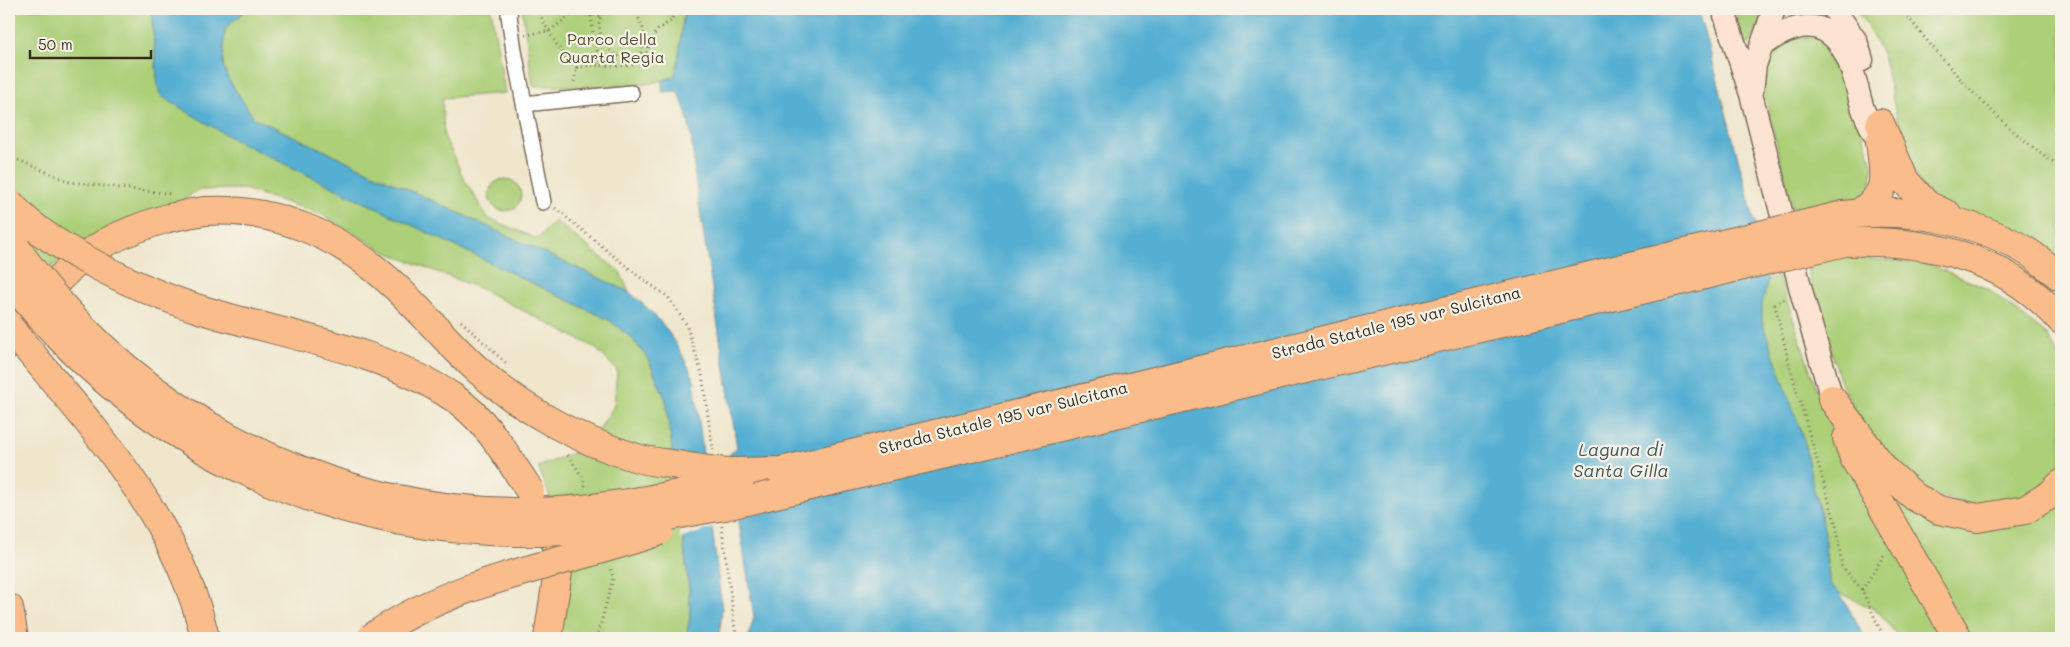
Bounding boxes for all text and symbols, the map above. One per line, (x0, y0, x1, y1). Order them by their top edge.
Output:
scale bar (30, 28, 151, 60)
park label: Parco della Quarta Regia (559, 28, 665, 67)
text: 50 m (38, 34, 73, 54)
street label: Strada Statale 195 var Sulcitana (1269, 281, 1523, 363)
street label: Strada Statale 195 var Sulcitana (876, 376, 1130, 458)
water label: Laguna di Santa Gilla (1573, 437, 1669, 482)

